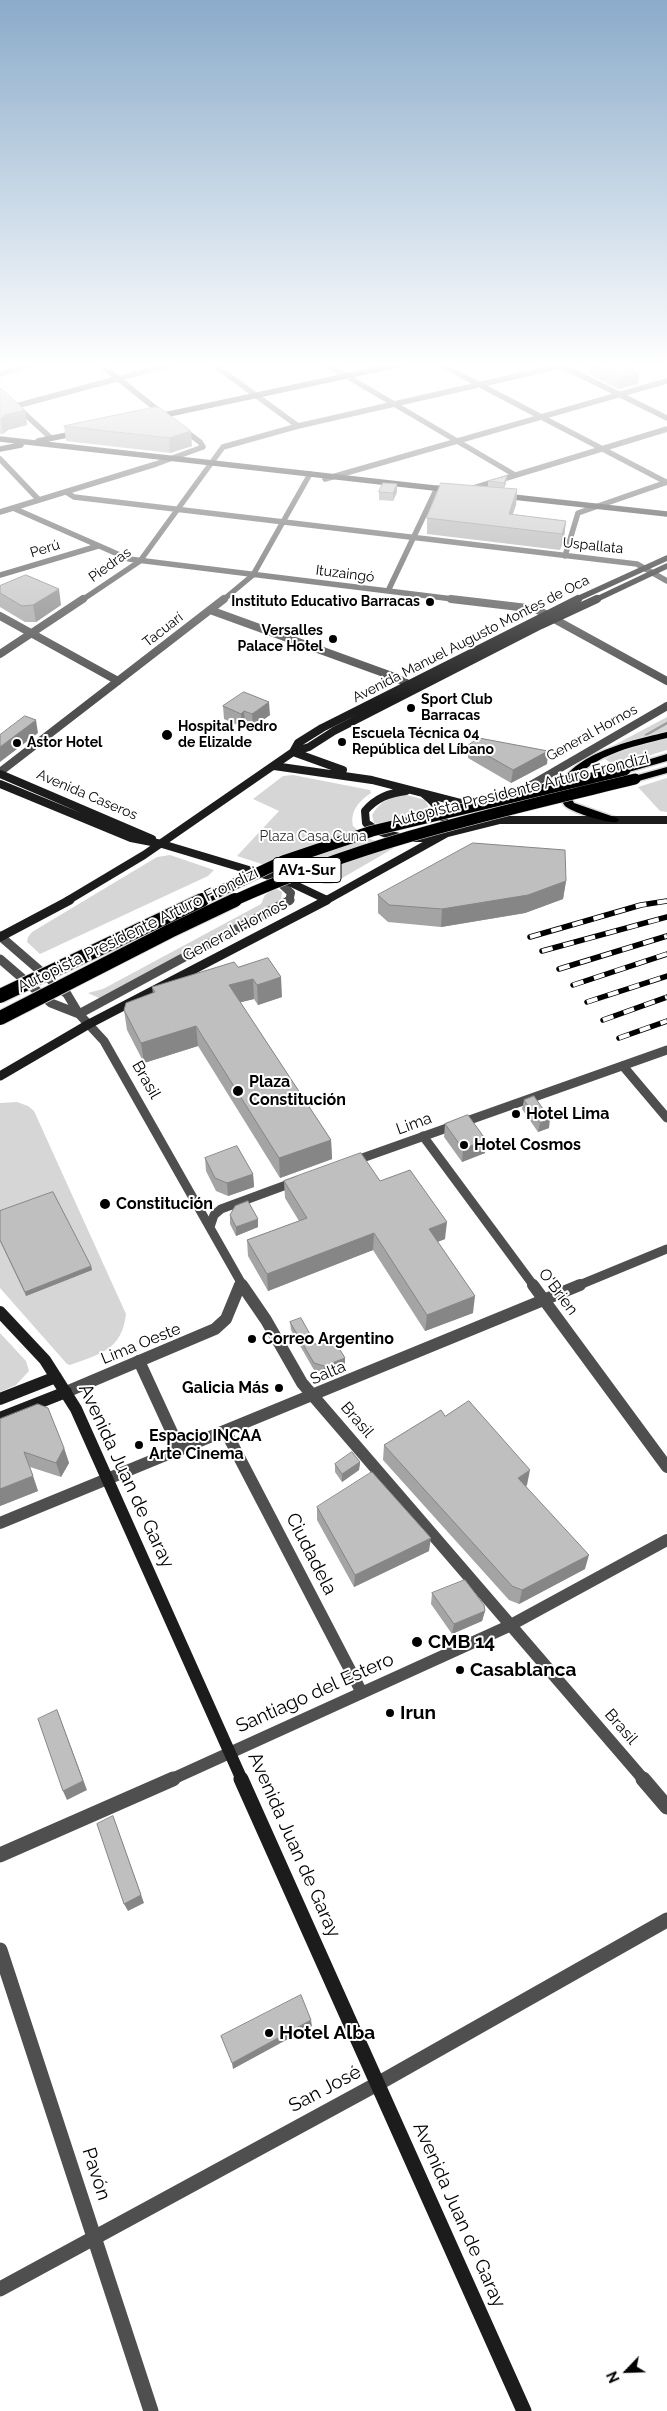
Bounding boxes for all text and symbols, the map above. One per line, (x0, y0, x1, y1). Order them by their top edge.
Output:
street label: Uspallata (562, 534, 624, 558)
street label: Perú (28, 537, 62, 561)
street label: Piedras (86, 544, 134, 586)
street label: Ituzaingó (315, 562, 375, 586)
street label: Avenida Manuel Augusto Montes de Oca (350, 572, 592, 706)
place label: Instituto Educativo Barracas (231, 594, 420, 610)
marker: Instituto Educativo Barracas (424, 596, 436, 608)
street label: Tacuarí (140, 609, 186, 651)
place label: Versalles Palace Hotel (238, 623, 323, 656)
marker: Versalles Palace Hotel (327, 633, 339, 645)
place label: Sport Club Barracas (421, 692, 493, 724)
street label: General Hornos (544, 701, 640, 765)
marker: Sport Club Barracas (405, 702, 417, 714)
place label: Hospital Pedro de Elizalde (178, 719, 277, 752)
place label: Escuela Técnica 04 República del Líbano (352, 726, 494, 759)
marker: Hospital Pedro de Elizalde (160, 728, 174, 742)
place label: Astor Hotel (27, 735, 103, 751)
marker: Escuela Técnica 04 República del Líbano (336, 736, 348, 748)
marker: Astor Hotel (11, 737, 23, 749)
street label: Autopista Presidente Arturo Frondizi (389, 749, 651, 831)
street label: Avenida Caseros (34, 766, 140, 824)
park label: Plaza Casa Cuna (259, 829, 367, 845)
road number: AV1-Sur (273, 858, 341, 882)
street label: Autopista Presidente Arturo Frondizi (15, 863, 261, 997)
street label: General Hornos (179, 894, 291, 966)
street label: Brasil (128, 1058, 164, 1102)
place label: Plaza Constitución (249, 1072, 346, 1110)
marker: Plaza Constitución (231, 1084, 245, 1098)
place label: Hotel Lima (526, 1104, 609, 1124)
marker: Hotel Lima (510, 1108, 522, 1120)
street label: Lima (394, 1109, 434, 1139)
place label: Hotel Cosmos (474, 1135, 581, 1155)
marker: Hotel Cosmos (458, 1139, 470, 1151)
place label: Constitución (116, 1194, 213, 1214)
marker: Constitución (98, 1197, 112, 1211)
street label: O'Brien (534, 1265, 582, 1319)
street label: Lima Oeste (98, 1319, 184, 1369)
place label: Correo Argentino (262, 1329, 394, 1349)
marker: Correo Argentino (246, 1333, 258, 1345)
street label: Salta (307, 1357, 349, 1389)
place label: Galicia Más (182, 1378, 269, 1398)
street label: Avenida Juan de Garay (73, 1380, 179, 1572)
marker: Galicia Más (273, 1382, 285, 1394)
street label: Brasil (336, 1398, 378, 1442)
place label: Espacio INCAA Arte Cinema (149, 1426, 262, 1464)
marker: Espacio INCAA Arte Cinema (133, 1439, 145, 1451)
street label: Ciudadela (281, 1509, 341, 1599)
place label: CMB 14 (428, 1631, 495, 1653)
marker: CMB 14 (410, 1635, 424, 1649)
street label: Santiago del Estero (233, 1648, 397, 1738)
place label: Casablanca (470, 1659, 576, 1681)
marker: Casablanca (454, 1664, 466, 1676)
place label: Irun (400, 1702, 436, 1724)
street label: Brasil (600, 1705, 642, 1749)
marker: Irun (384, 1707, 396, 1719)
street label: Avenida Juan de Garay (243, 1749, 345, 1941)
place label: Hotel Alba (279, 2022, 375, 2044)
marker: Hotel Alba (263, 2027, 275, 2039)
street label: San José (285, 2061, 365, 2117)
street label: Avenida Juan de Garay (408, 2119, 510, 2311)
street label: Pavón (77, 2145, 115, 2203)
north arrow (602, 2346, 652, 2396)
text: N (604, 2369, 623, 2385)

